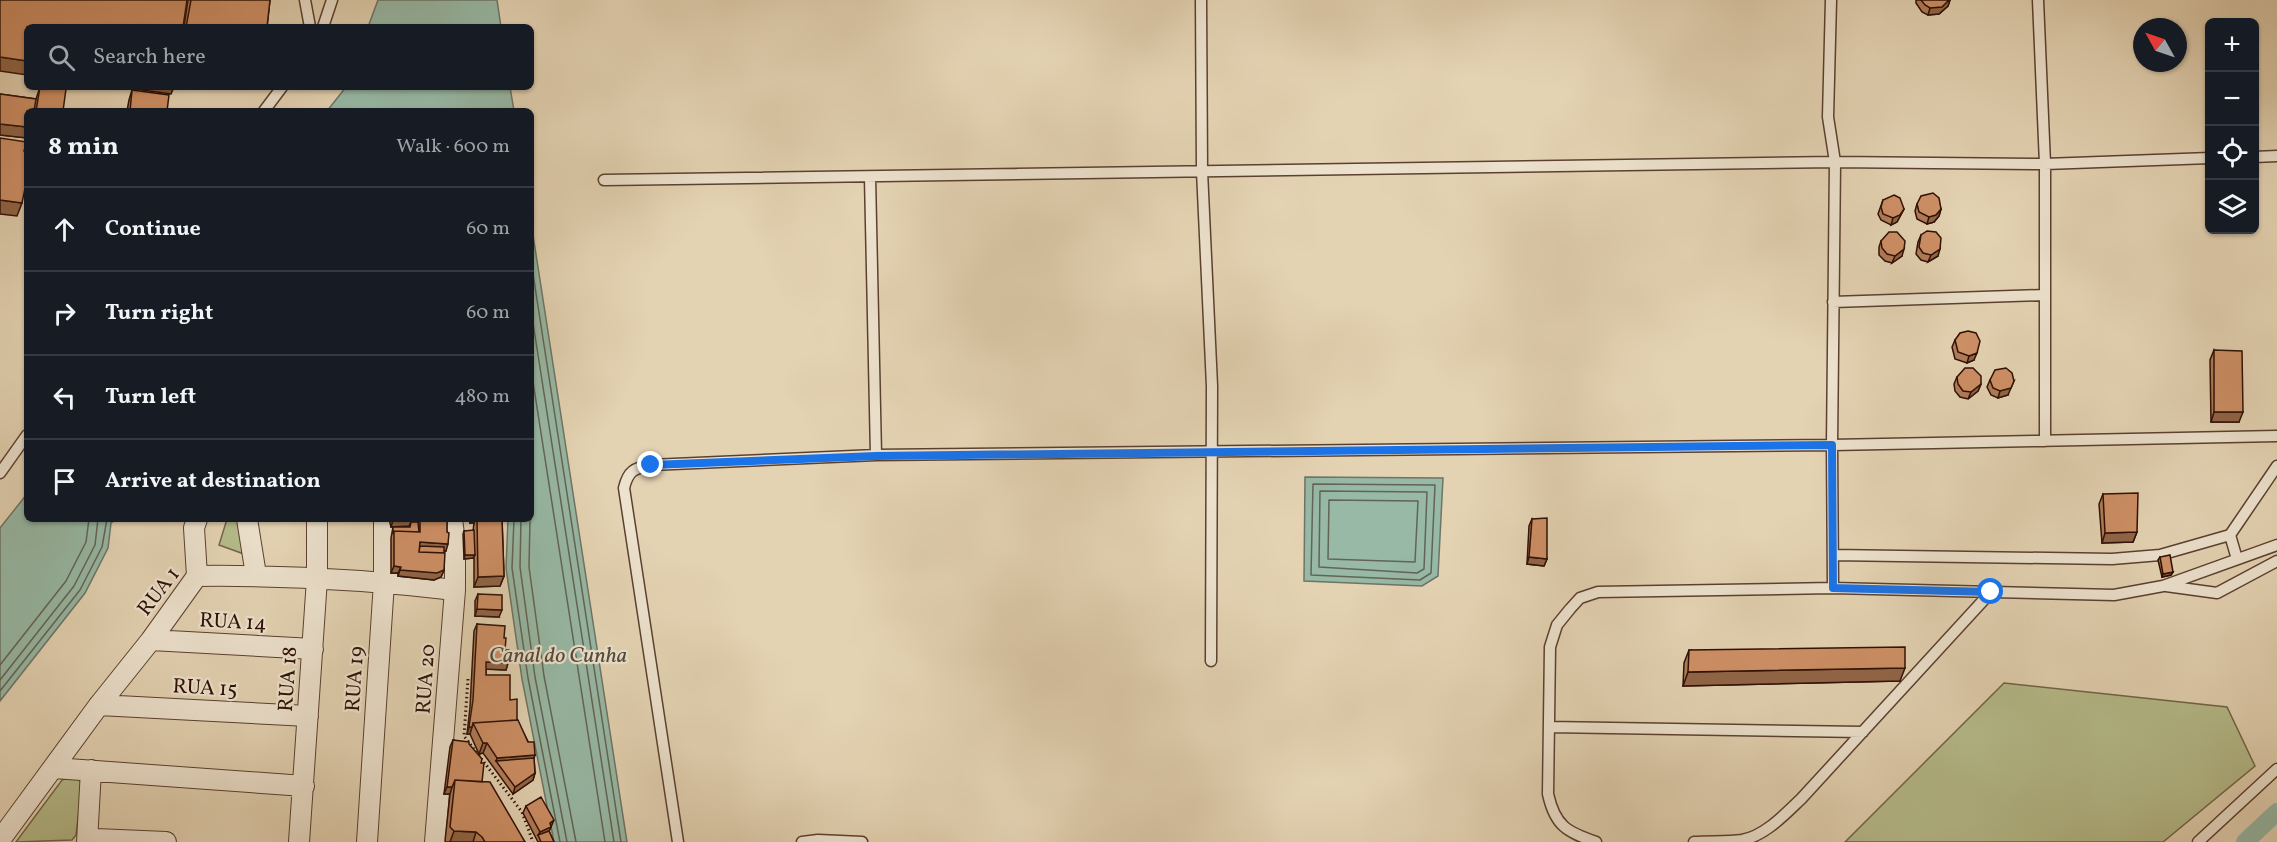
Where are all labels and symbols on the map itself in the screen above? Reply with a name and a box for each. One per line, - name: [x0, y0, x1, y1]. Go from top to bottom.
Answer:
- north arrow: [2133, 18, 2187, 72]
- route end: [637, 451, 663, 477]
- street label: RUA 1: [131, 561, 187, 622]
- route start: [1977, 578, 2003, 604]
- street label: RUA 14: [199, 606, 267, 639]
- water label: Canal do Cunha: [489, 641, 627, 672]
- street label: RUA 20: [410, 643, 443, 715]
- street label: RUA 18: [272, 645, 305, 713]
- street label: RUA 19: [339, 645, 372, 713]
- street label: RUA 15: [172, 672, 238, 705]

